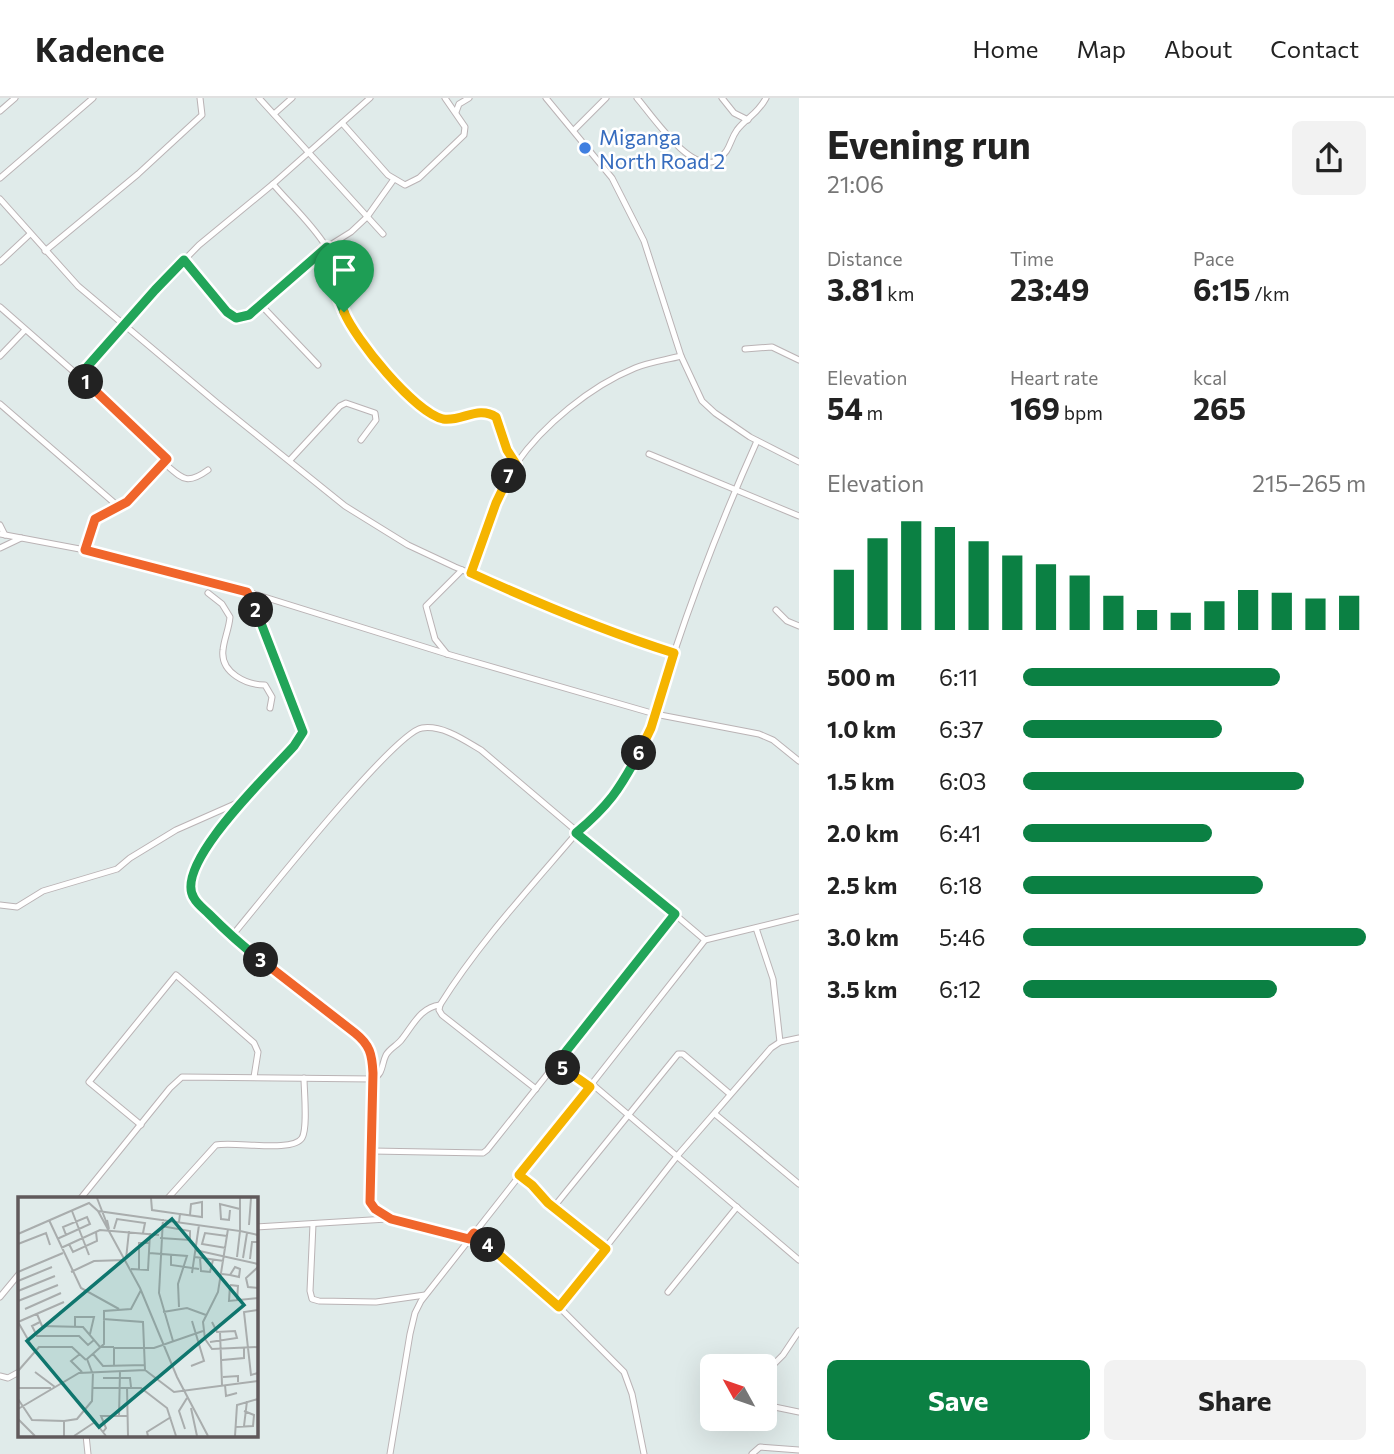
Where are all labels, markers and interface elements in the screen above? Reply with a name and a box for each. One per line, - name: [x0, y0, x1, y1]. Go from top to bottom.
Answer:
- text: Kadence: [35, 28, 165, 69]
- text: Home: [973, 34, 1039, 63]
- text: Map: [1077, 34, 1126, 63]
- text: About: [1164, 34, 1232, 63]
- text: Contact: [1270, 34, 1359, 63]
- text: Evening run: [827, 120, 1031, 167]
- button: share: [1292, 121, 1366, 195]
- place label: Miganga North Road 2: [599, 124, 725, 173]
- marker: Miganga North Road 2: [577, 140, 593, 156]
- text: 21:06: [827, 170, 884, 198]
- pin: [314, 240, 374, 312]
- text: Distance: [827, 247, 903, 270]
- text: Time: [1010, 247, 1054, 270]
- text: Pace: [1193, 247, 1234, 270]
- icon: arrive: [325, 251, 363, 289]
- text: 3.81: [827, 270, 884, 307]
- text: 23:49: [1010, 270, 1089, 307]
- text: 6:15: [1193, 270, 1251, 307]
- text: km: [884, 282, 914, 305]
- text: /km: [1251, 282, 1290, 305]
- pin: 1: [68, 364, 104, 400]
- text: Elevation: [827, 366, 907, 389]
- text: Heart rate: [1010, 366, 1098, 389]
- text: kcal: [1193, 366, 1227, 389]
- text: 1: [81, 370, 90, 393]
- text: 54: [827, 389, 863, 426]
- text: 169: [1010, 389, 1060, 426]
- text: 265: [1193, 389, 1246, 426]
- text: m: [863, 401, 883, 424]
- text: bpm: [1060, 401, 1103, 424]
- pin: 7: [491, 458, 526, 494]
- text: 7: [503, 464, 514, 487]
- text: Elevation: [827, 469, 924, 497]
- text: 215–265 m: [1252, 469, 1366, 497]
- pin: 2: [238, 592, 274, 628]
- text: 2: [250, 598, 261, 621]
- text: 500 m: [827, 663, 895, 691]
- text: 6:11: [939, 663, 978, 691]
- text: 1.0 km: [827, 715, 896, 743]
- text: 6:37: [939, 715, 984, 743]
- pin: 6: [622, 736, 656, 770]
- text: 6: [633, 741, 644, 764]
- text: 1.5 km: [827, 767, 895, 795]
- text: 6:03: [939, 767, 986, 795]
- text: 2.0 km: [827, 819, 899, 847]
- text: 6:41: [939, 819, 981, 847]
- text: 2.5 km: [827, 871, 897, 899]
- text: 6:18: [939, 871, 982, 899]
- text: 3.0 km: [827, 923, 899, 951]
- text: 5:46: [939, 923, 985, 951]
- pin: 3: [244, 942, 278, 978]
- text: 3: [255, 948, 266, 971]
- text: 3.5 km: [827, 975, 897, 1003]
- text: 6:12: [939, 975, 981, 1003]
- pin: 5: [546, 1051, 580, 1086]
- text: 5: [557, 1056, 568, 1079]
- inset map: [18, 1197, 257, 1436]
- pin: 4: [470, 1228, 505, 1262]
- text: 4: [482, 1233, 493, 1256]
- north arrow: [700, 1354, 777, 1432]
- map controls: [700, 1354, 777, 1431]
- button: Save: [827, 1360, 1090, 1440]
- button: Share: [1104, 1360, 1366, 1440]

